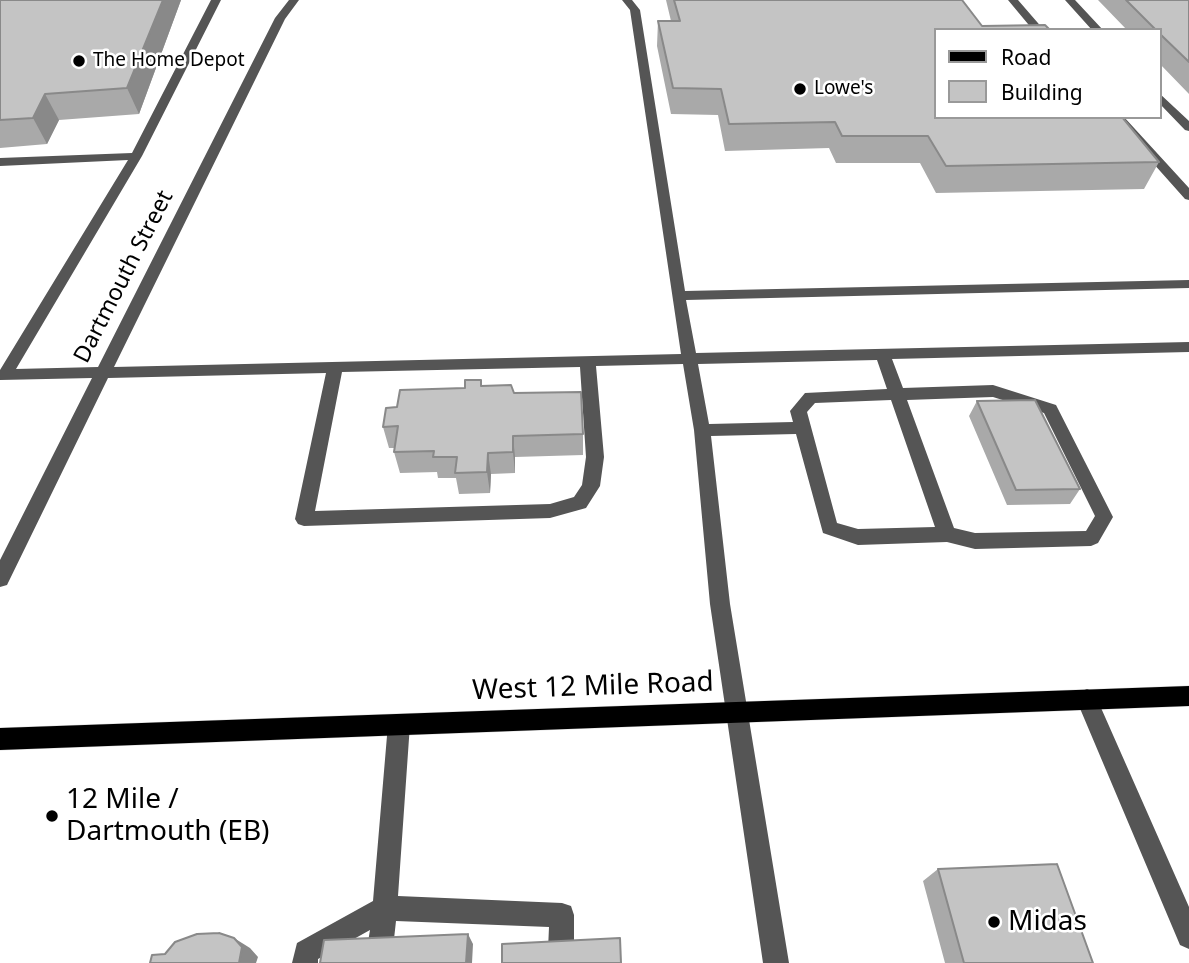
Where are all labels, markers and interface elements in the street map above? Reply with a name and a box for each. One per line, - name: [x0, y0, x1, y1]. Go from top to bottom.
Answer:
- legend: [934, 28, 1161, 119]
- text: Road: [1001, 43, 1051, 71]
- place label: The Home Depot: [93, 50, 245, 72]
- marker: The Home Depot: [71, 53, 87, 69]
- place label: Lowe's: [814, 78, 873, 100]
- text: Building: [1001, 78, 1083, 106]
- marker: Lowe's: [792, 81, 808, 97]
- street label: Dartmouth Street: [69, 186, 179, 368]
- street label: West 12 Mile Road: [472, 666, 714, 708]
- place label: 12 Mile / Dartmouth (EB): [66, 783, 270, 849]
- marker: 12 Mile / Dartmouth (EB): [44, 808, 60, 824]
- place label: Midas: [1008, 905, 1087, 939]
- marker: Midas: [986, 914, 1002, 930]

